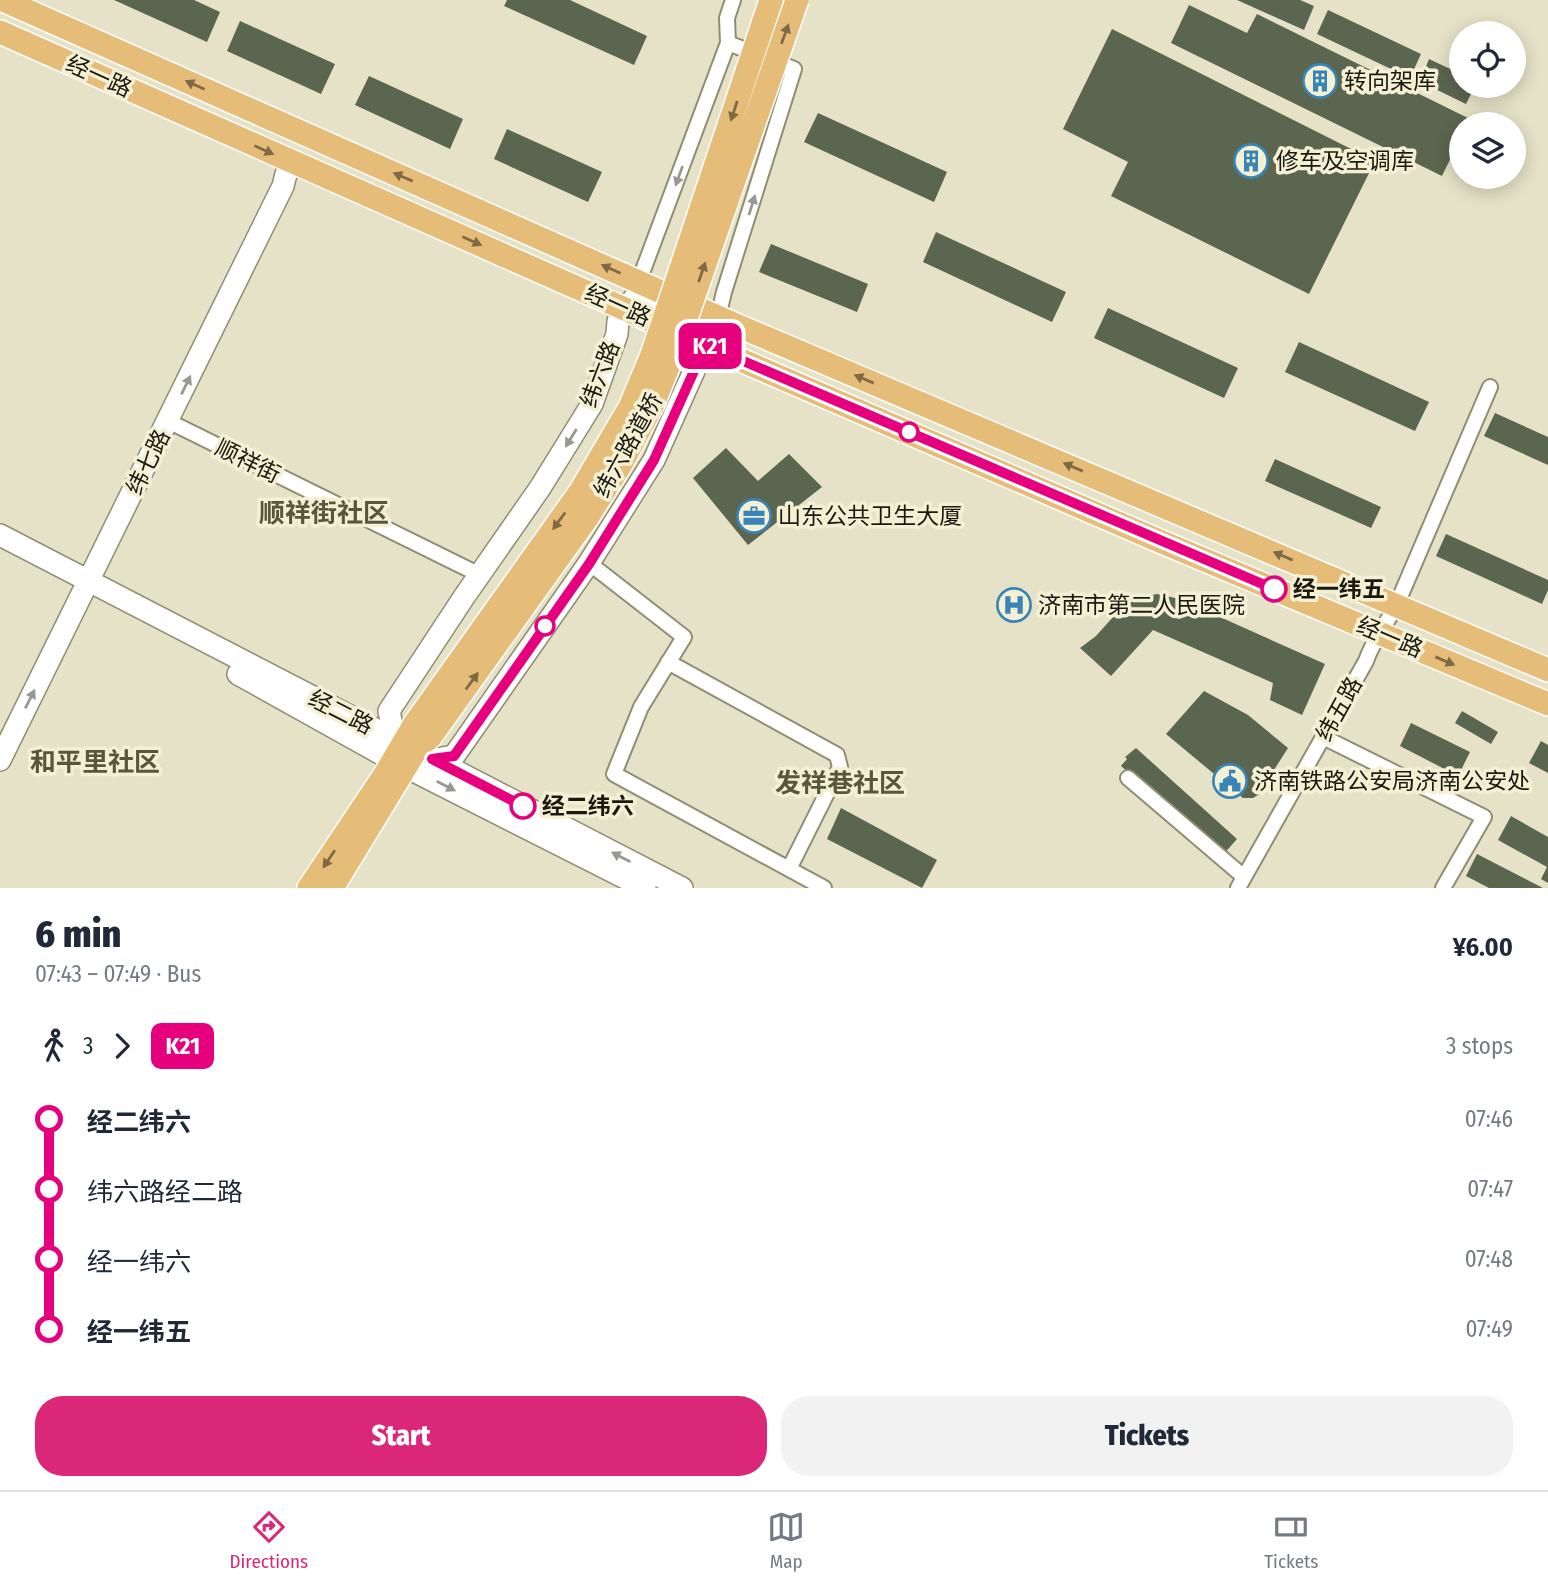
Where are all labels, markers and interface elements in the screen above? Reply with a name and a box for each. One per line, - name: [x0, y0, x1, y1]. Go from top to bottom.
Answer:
- map controls: [1449, 21, 1526, 189]
- button: locate: [1449, 21, 1526, 98]
- one-way arrow: [780, 23, 791, 44]
- street label: 经一路: [62, 49, 136, 103]
- building icon: 转向架库: [1301, 62, 1339, 100]
- place label: 转向架库: [1344, 67, 1436, 95]
- one-way arrow: [185, 79, 205, 91]
- one-way arrow: [728, 101, 739, 122]
- button: layers: [1449, 112, 1526, 189]
- building icon: 修车及空调库: [1232, 142, 1270, 180]
- one-way arrow: [253, 145, 274, 156]
- place label: 修车及空调库: [1276, 147, 1414, 175]
- one-way arrow: [673, 166, 684, 187]
- one-way arrow: [393, 171, 414, 182]
- one-way arrow: [747, 194, 757, 215]
- one-way arrow: [462, 235, 482, 247]
- one-way arrow: [697, 261, 707, 282]
- one-way arrow: [601, 263, 622, 274]
- street label: 经一路: [581, 278, 655, 332]
- line badge: K21: [670, 323, 750, 369]
- text: K21: [693, 332, 727, 360]
- street label: 纬六路: [575, 337, 625, 411]
- one-way arrow: [853, 373, 874, 384]
- one-way arrow: [180, 375, 191, 395]
- street label: 纬六路道桥: [588, 388, 668, 502]
- unlabelled marker: [899, 422, 919, 442]
- street label: 纬七路: [120, 425, 176, 499]
- one-way arrow: [565, 428, 578, 447]
- street label: 顺祥街: [211, 433, 285, 489]
- one-way arrow: [1063, 461, 1083, 473]
- office icon: 山东公共卫生大厦: [735, 497, 773, 535]
- district label: 顺祥街社区: [259, 498, 389, 529]
- place label: 山东公共卫生大厦: [778, 502, 962, 530]
- one-way arrow: [552, 512, 566, 530]
- one-way arrow: [1272, 550, 1293, 561]
- place label: 经一纬五: [1293, 575, 1385, 603]
- marker: 经一纬五: [1261, 576, 1287, 602]
- hospital icon: 济南市第二人民医院: [995, 586, 1033, 624]
- place label: 济南市第二人民医院: [1038, 591, 1245, 619]
- street label: 经一路: [1353, 611, 1427, 663]
- unlabelled marker: [535, 616, 555, 636]
- one-way arrow: [1435, 655, 1456, 666]
- one-way arrow: [464, 672, 478, 690]
- street label: 纬五路: [1310, 672, 1368, 746]
- street label: 经二路: [304, 684, 378, 740]
- one-way arrow: [25, 689, 36, 709]
- district label: 和平里社区: [30, 747, 160, 778]
- public building icon: 济南铁路公安局济南公安处: [1211, 762, 1249, 800]
- place label: 济南铁路公安局济南公安处: [1254, 767, 1530, 795]
- district label: 发祥巷社区: [775, 768, 905, 799]
- one-way arrow: [436, 780, 456, 791]
- place label: 经二纬六: [542, 792, 634, 820]
- marker: 经二纬六: [510, 793, 536, 819]
- one-way arrow: [323, 849, 336, 868]
- one-way arrow: [611, 851, 631, 862]
- text: 6 min: [35, 911, 121, 957]
- text: ¥6.00: [1453, 932, 1513, 963]
- text: 07:43 – 07:49 · Bus: [35, 960, 201, 988]
- icon: walk: [35, 1027, 73, 1065]
- icon: forward: [103, 1027, 141, 1065]
- text: 3: [83, 1032, 93, 1060]
- text: K21: [165, 1032, 200, 1060]
- text: 3 stops: [1446, 1032, 1513, 1060]
- text: 07:46: [1465, 1105, 1513, 1133]
- text: 经二纬六: [87, 1107, 191, 1138]
- text: 07:47: [1467, 1175, 1513, 1203]
- text: 纬六路经二路: [87, 1177, 243, 1208]
- text: 07:48: [1465, 1245, 1513, 1273]
- text: 经一纬六: [87, 1247, 191, 1278]
- text: 07:49: [1465, 1315, 1513, 1343]
- text: 经一纬五: [87, 1317, 191, 1348]
- button: Start: [35, 1396, 767, 1476]
- button: Tickets: [781, 1396, 1513, 1476]
- tab: Directions: [230, 1508, 308, 1573]
- tab: Map: [767, 1508, 805, 1573]
- tab: Tickets: [1264, 1508, 1318, 1573]

